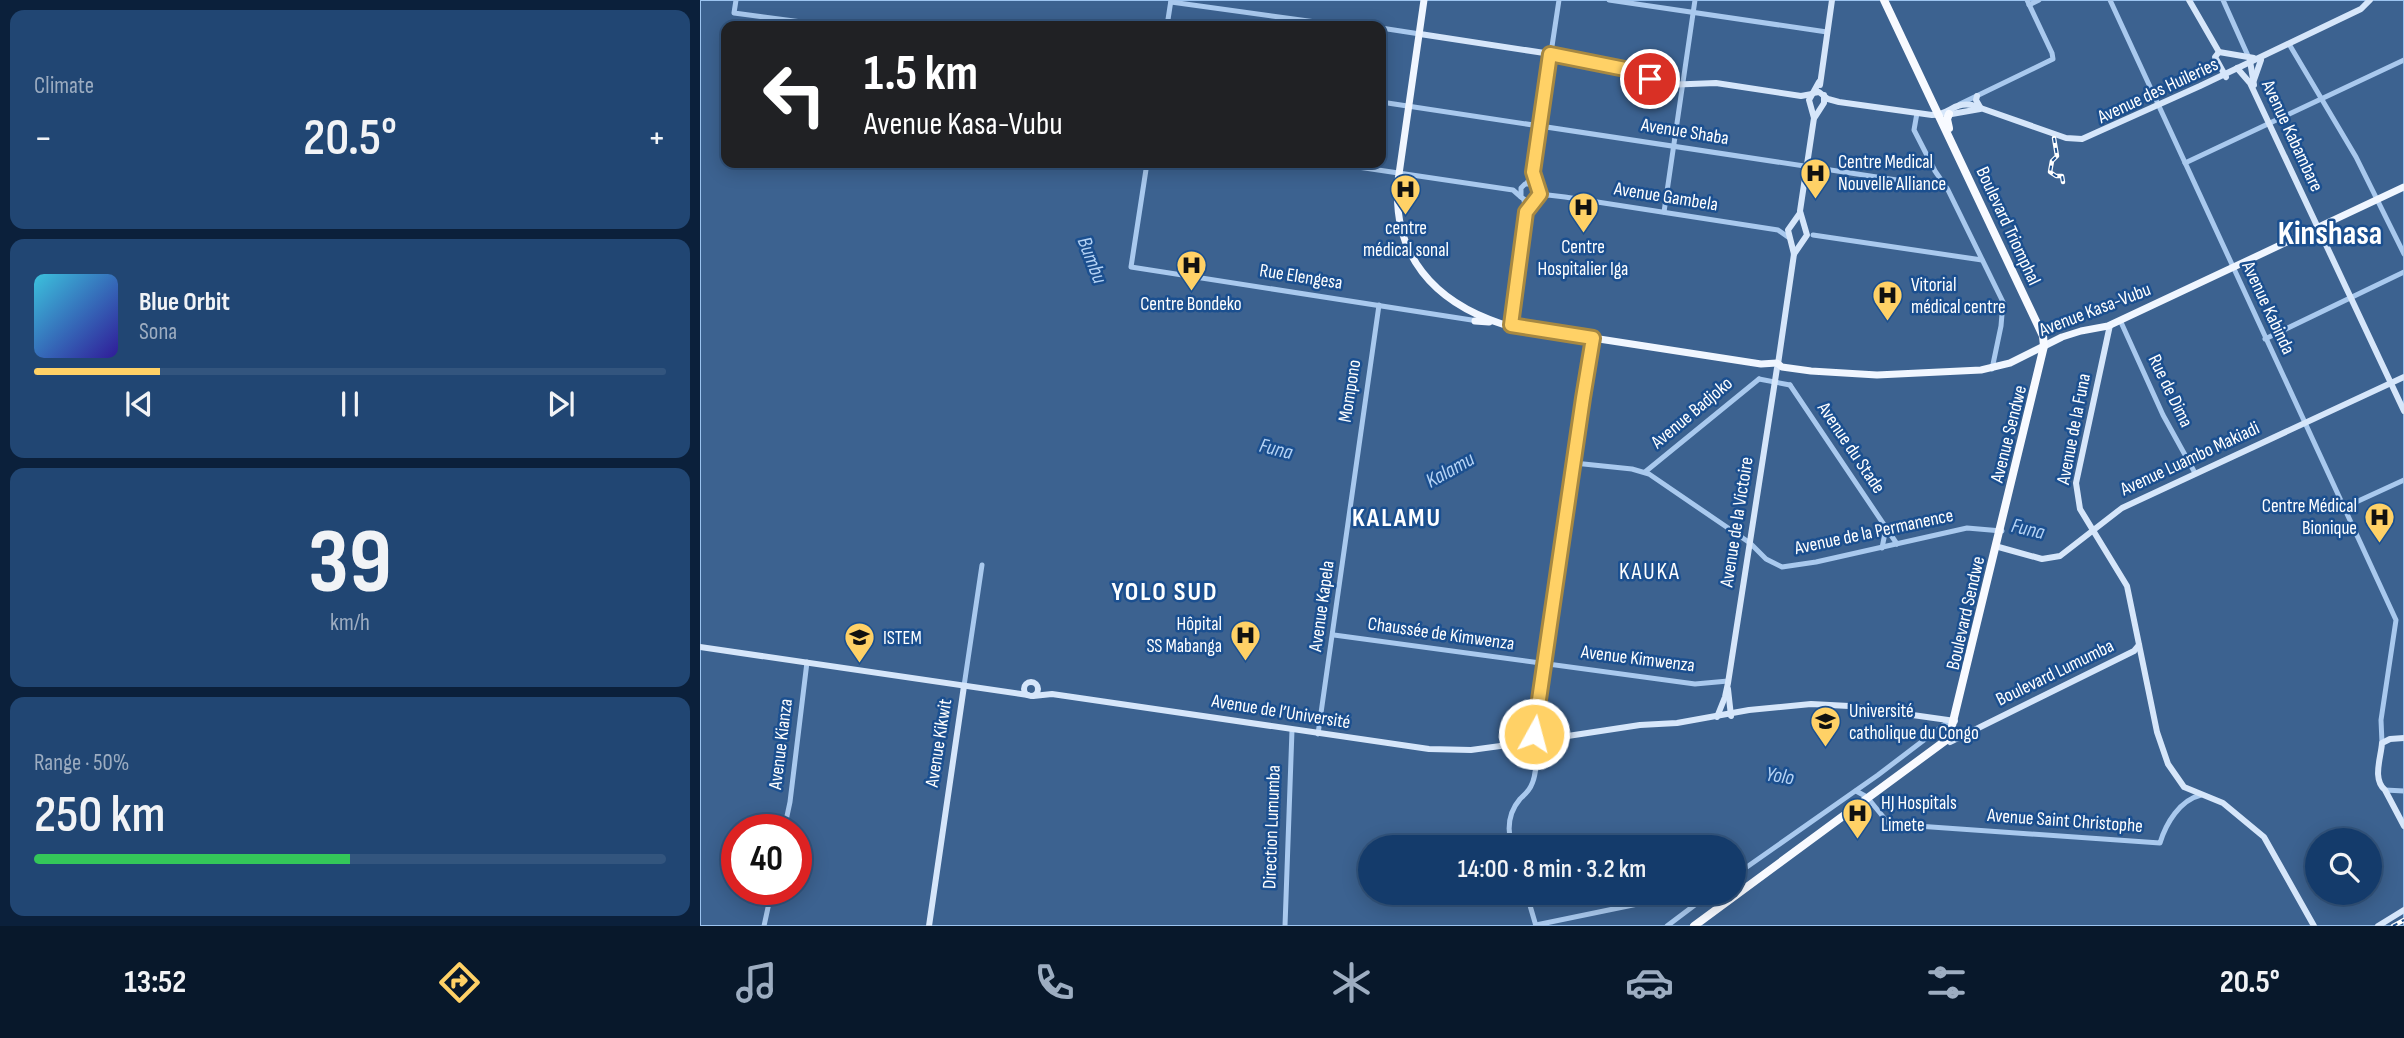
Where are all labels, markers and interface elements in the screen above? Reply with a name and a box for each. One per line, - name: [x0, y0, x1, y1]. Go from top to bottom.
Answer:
- text: 1.5 km: [864, 45, 978, 104]
- icon: left: [749, 49, 840, 140]
- pin: [1620, 49, 1680, 109]
- street label: Avenue des Huileries: [2093, 53, 2222, 129]
- icon: arrive: [1631, 60, 1669, 98]
- text: Climate: [34, 72, 94, 100]
- street label: Avenue Kabambare: [2256, 76, 2328, 196]
- text: Avenue Kasa-Vubu: [864, 105, 1063, 144]
- text: 20.5°: [303, 107, 397, 170]
- street label: Avenue Shaba: [1639, 114, 1730, 150]
- text: −: [34, 116, 53, 161]
- text: +: [647, 116, 666, 161]
- place label: Centre Medical Nouvelle Alliance: [1838, 151, 1946, 196]
- hospital icon: Centre Medical Nouvelle Alliance: [1798, 156, 1832, 200]
- street label: Boulevard Triomphal: [1971, 163, 2045, 289]
- hospital icon: centre médical sonal: [1389, 172, 1423, 216]
- street label: Avenue Gambela: [1611, 177, 1720, 217]
- hospital icon: Centre Hospitalier Iga: [1566, 191, 1600, 235]
- district label: Kinshasa: [2278, 214, 2382, 254]
- place label: centre médical sonal: [1363, 217, 1449, 262]
- water label: Bumbu: [1072, 233, 1112, 287]
- place label: Centre Hospitalier Iga: [1538, 236, 1628, 281]
- hospital icon: Centre Bondeko: [1174, 248, 1208, 292]
- street label: Avenue Kabinda: [2236, 257, 2300, 358]
- street label: Rue Elengesa: [1258, 259, 1344, 295]
- place label: Vitorial médical centre: [1911, 274, 2006, 319]
- street label: Avenue Kasa-Vubu: [2035, 278, 2154, 342]
- hospital icon: Vitorial médical centre: [1871, 279, 1905, 323]
- text: Blue Orbit: [139, 287, 230, 318]
- place label: Centre Bondeko: [1140, 293, 1242, 316]
- text: Sona: [139, 318, 177, 346]
- street label: Rue de Dima: [2142, 351, 2198, 431]
- street label: Mompono: [1334, 358, 1366, 424]
- street label: Avenue Badjoko: [1646, 372, 1737, 454]
- street label: Avenue de la Funa: [2052, 372, 2096, 487]
- street label: Avenue Sendwe: [1986, 383, 2032, 486]
- icon: previous: [120, 385, 158, 423]
- icon: pause: [331, 385, 369, 423]
- icon: next: [542, 385, 580, 423]
- street label: Avenue du Stade: [1812, 397, 1890, 498]
- street label: Avenue Luambo Makiadi: [2116, 417, 2263, 502]
- water label: Funa: [1257, 433, 1296, 465]
- water label: Kalamu: [1421, 446, 1479, 493]
- street label: Avenue de la Victoire: [1715, 455, 1759, 590]
- place label: Centre Médical Bionique: [2262, 495, 2357, 540]
- hospital icon: Centre Médical Bionique: [2363, 500, 2397, 544]
- district label: KALAMU: [1352, 503, 1442, 534]
- street label: Avenue de la Permanence: [1792, 504, 1955, 560]
- text: 39: [308, 509, 392, 618]
- water label: Funa: [2009, 513, 2048, 545]
- street label: Boulevard Sendwe: [1942, 554, 1990, 672]
- district label: KAUKA: [1619, 558, 1681, 586]
- street label: Avenue Kapela: [1304, 559, 1340, 654]
- district label: YOLO SUD: [1111, 577, 1219, 608]
- text: km/h: [330, 609, 370, 637]
- street label: Chaussée de Kimwenza: [1366, 612, 1516, 656]
- place label: Hôpital SS Mabanga: [1146, 613, 1222, 658]
- hospital icon: Hôpital SS Mabanga: [1228, 618, 1262, 662]
- school or university icon: ISTEM: [843, 621, 877, 665]
- place label: ISTEM: [883, 627, 922, 650]
- street label: Boulevard Lumumba: [1992, 635, 2118, 711]
- street label: Avenue Kimwenza: [1579, 640, 1696, 677]
- street label: Avenue de l’Université: [1209, 690, 1352, 734]
- street label: Avenue Kianza: [764, 697, 798, 792]
- street label: Avenue Kikwit: [921, 697, 957, 790]
- position arrow: [1497, 697, 1571, 771]
- place label: Université catholique du Congo: [1849, 700, 1979, 745]
- school or university icon: Université catholique du Congo: [1809, 705, 1843, 749]
- text: Range · 50%: [34, 749, 129, 777]
- water label: Yolo: [1764, 761, 1796, 791]
- street label: Direction Lumumba: [1258, 765, 1286, 889]
- text: 250 km: [34, 784, 166, 847]
- place label: HJ Hospitals Limete: [1881, 792, 1957, 837]
- hospital icon: HJ Hospitals Limete: [1841, 797, 1875, 841]
- street label: Avenue Saint Christophe: [1985, 804, 2144, 838]
- speed limit sign: 40: [721, 814, 812, 905]
- map controls: [2305, 828, 2382, 905]
- button: search: [2305, 828, 2382, 905]
- text: 14:00 · 8 min · 3.2 km: [1458, 854, 1646, 885]
- icon: directions: [435, 958, 484, 1007]
- icon: music: [732, 958, 781, 1007]
- icon: phone: [1030, 958, 1079, 1007]
- icon: climate: [1327, 958, 1376, 1007]
- icon: car: [1625, 958, 1674, 1007]
- icon: filters: [1922, 958, 1971, 1007]
- text: 13:52: [124, 963, 186, 1002]
- text: 20.5°: [2220, 963, 2280, 1002]

